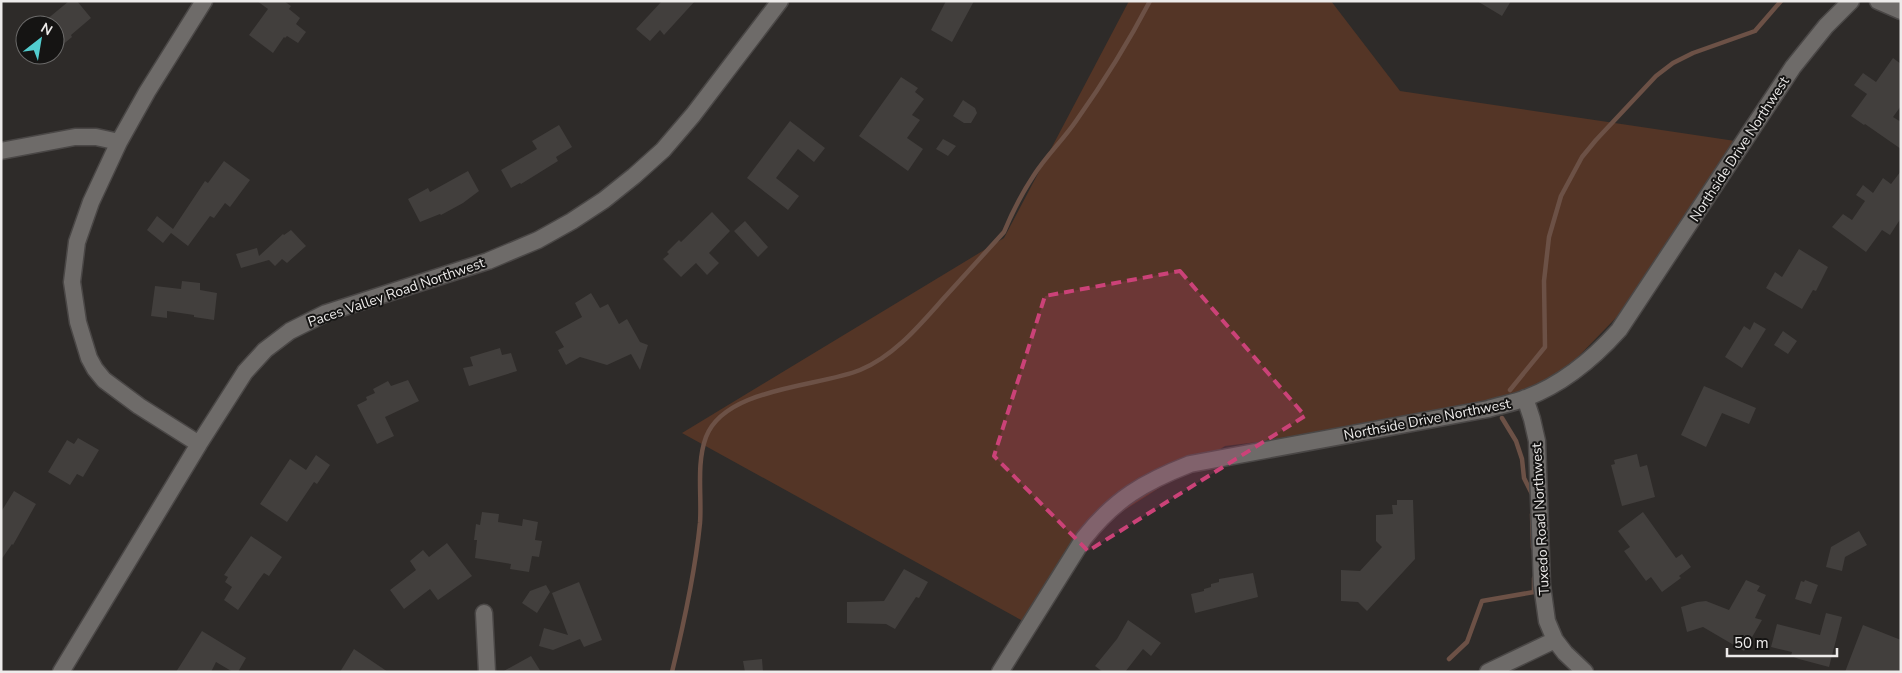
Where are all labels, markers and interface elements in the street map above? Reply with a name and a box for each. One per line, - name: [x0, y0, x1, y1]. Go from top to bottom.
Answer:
- north arrow: [15, 15, 65, 65]
- text: N: [37, 18, 56, 40]
- street label: Northside Drive Northwest: [1685, 73, 1794, 225]
- street label: Paces Valley Road Northwest: [305, 253, 487, 332]
- street label: Northside Drive Northwest: [1342, 394, 1512, 445]
- street label: Tuxedo Road Northwest: [1527, 442, 1554, 596]
- scale bar: [1727, 626, 1837, 658]
- text: 50 m: [1734, 633, 1769, 653]

